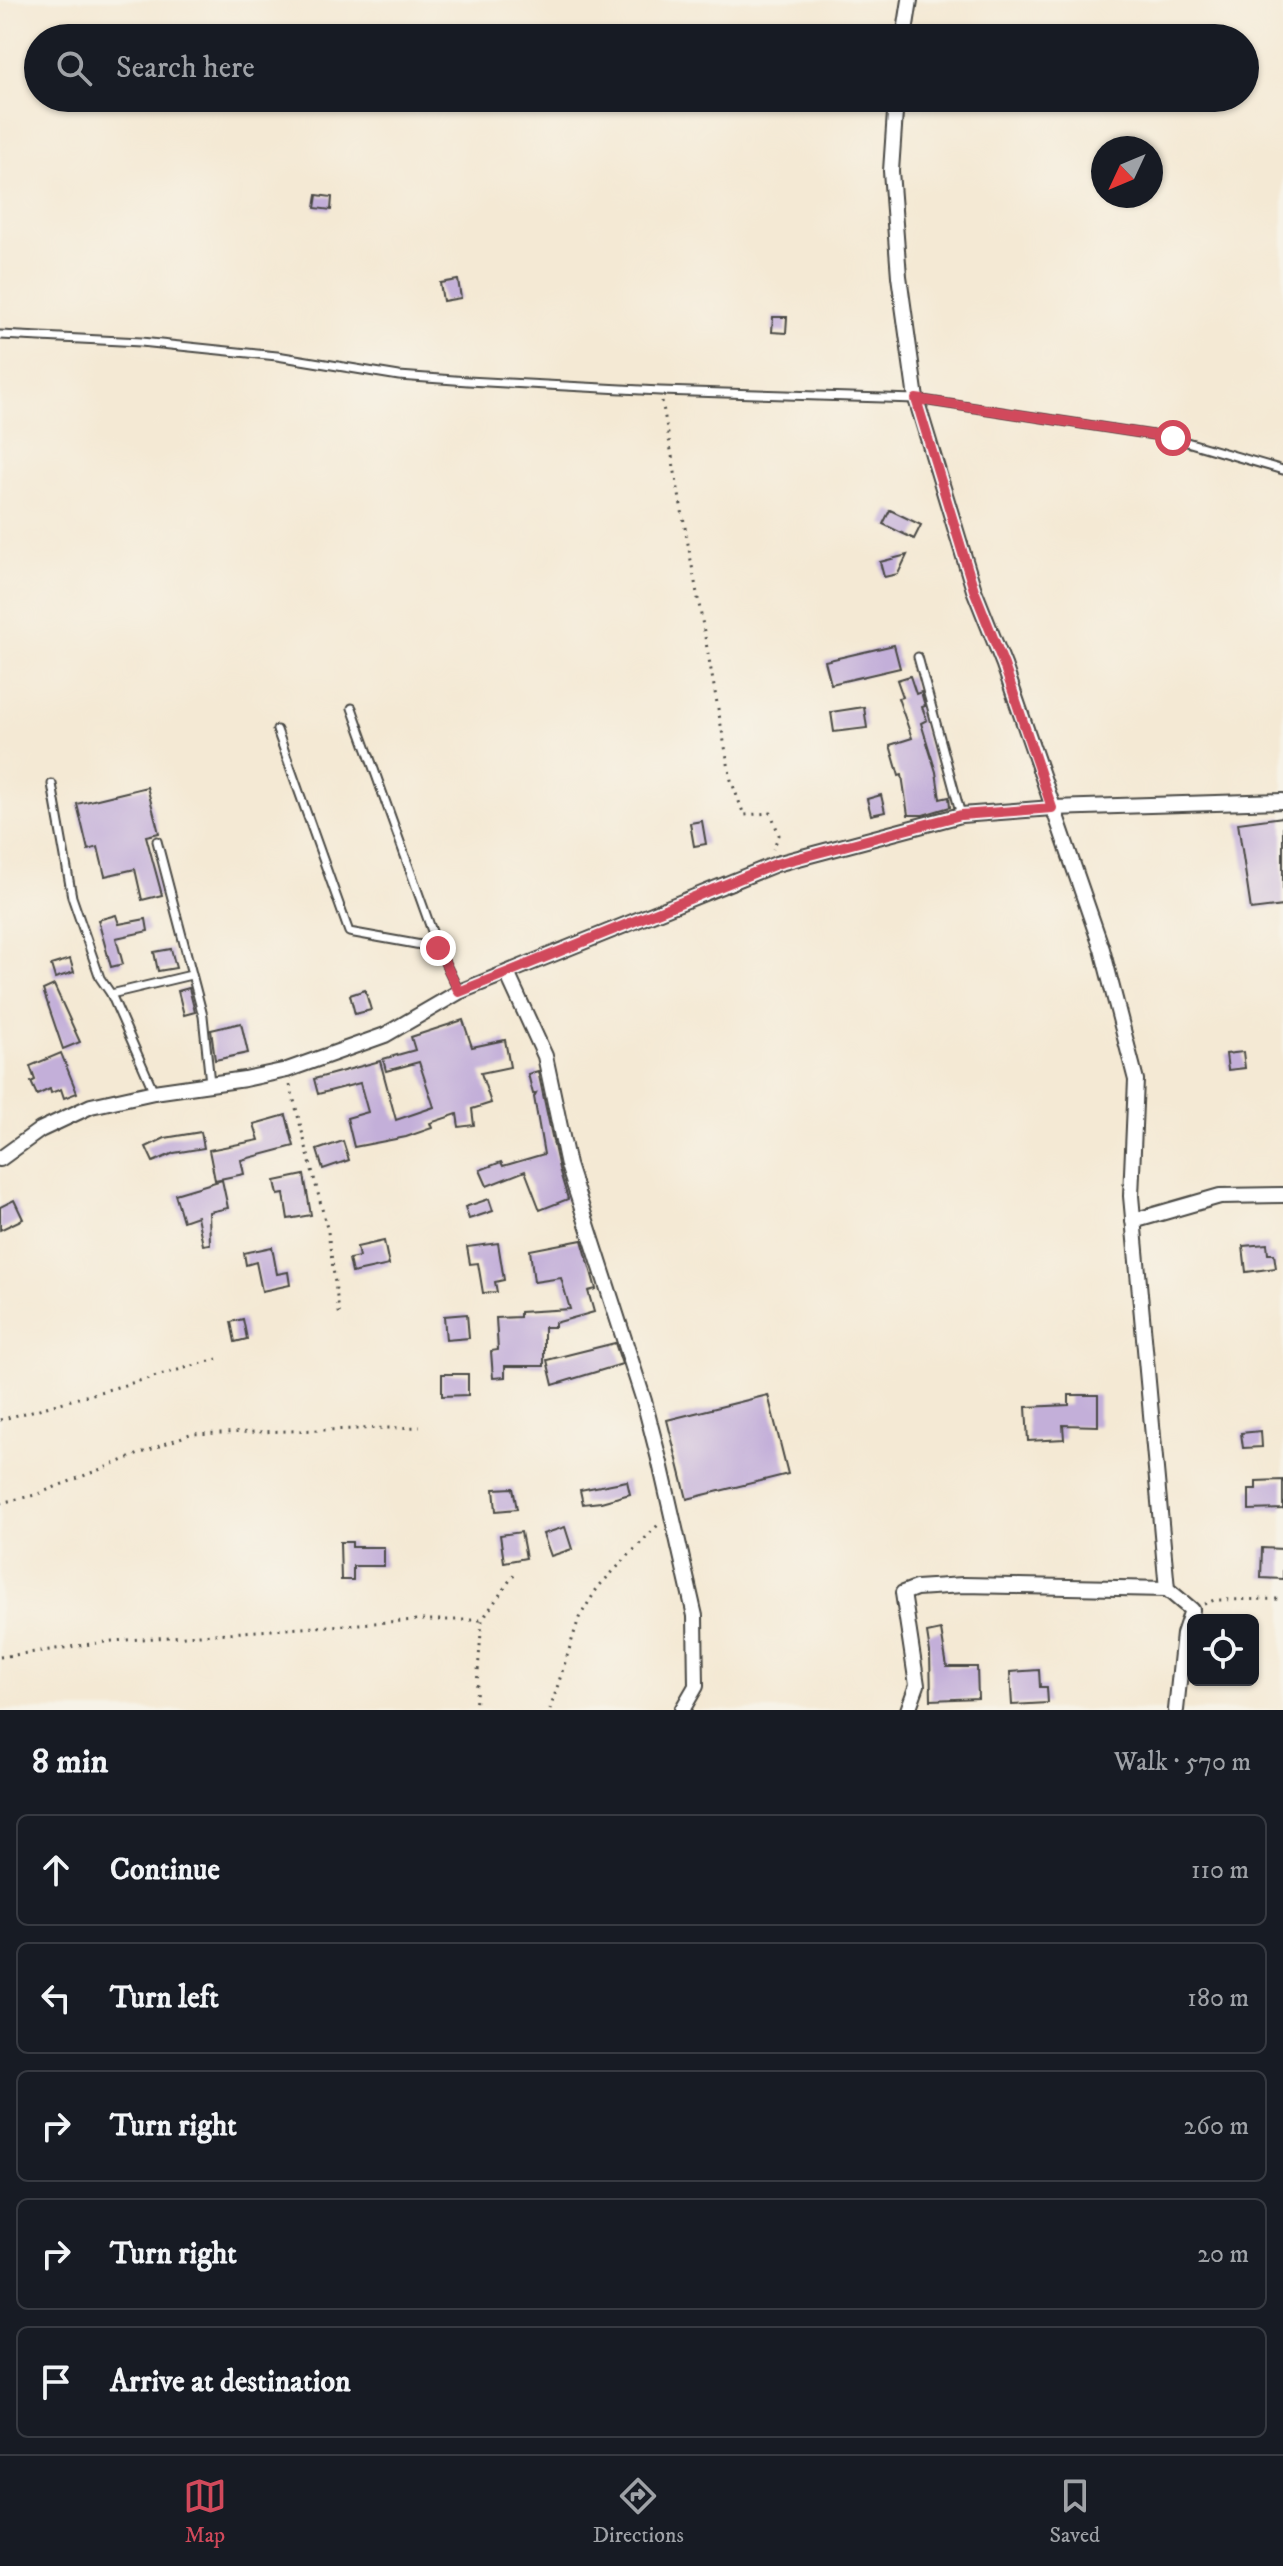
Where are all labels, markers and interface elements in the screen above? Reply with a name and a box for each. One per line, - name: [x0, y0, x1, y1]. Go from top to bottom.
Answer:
- search box: [24, 24, 1259, 112]
- icon: search: [52, 46, 96, 90]
- text: Search here: [116, 50, 255, 87]
- north arrow: [1091, 136, 1163, 208]
- route start: [1155, 420, 1191, 456]
- route end: [420, 930, 456, 966]
- map controls: [1187, 1614, 1259, 1686]
- button: locate: [1187, 1614, 1259, 1686]
- text: 8 min: [32, 1741, 108, 1783]
- text: Walk · 570 m: [1114, 1746, 1251, 1779]
- icon: ahead: [34, 1848, 78, 1892]
- text: Continue: [110, 1852, 220, 1889]
- text: 110 m: [1191, 1854, 1249, 1887]
- icon: left: [34, 1976, 78, 2020]
- text: Turn left: [110, 1980, 219, 2017]
- text: 180 m: [1187, 1982, 1249, 2015]
- icon: right: [34, 2104, 78, 2148]
- text: Turn right: [110, 2108, 237, 2145]
- text: 260 m: [1184, 2110, 1249, 2143]
- icon: right: [34, 2232, 78, 2276]
- text: Turn right: [110, 2236, 237, 2273]
- text: 20 m: [1197, 2238, 1249, 2271]
- icon: arrive: [34, 2360, 78, 2404]
- text: Arrive at destination: [110, 2364, 351, 2401]
- tab: Map: [183, 2474, 227, 2549]
- tab: Directions: [593, 2474, 684, 2549]
- tab: Saved: [1050, 2474, 1100, 2549]

